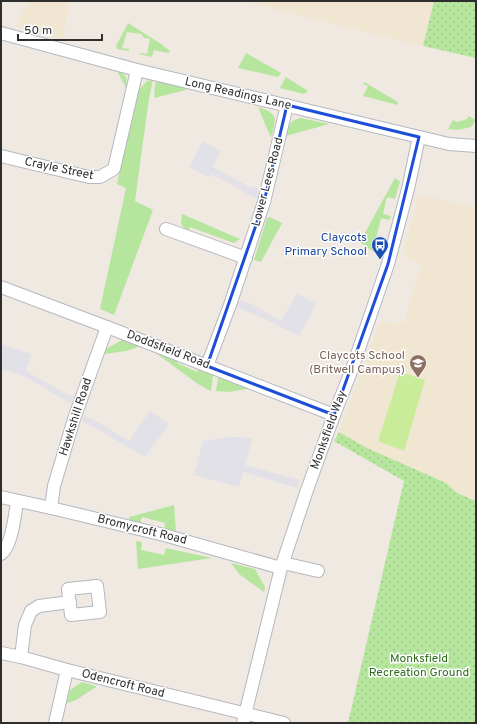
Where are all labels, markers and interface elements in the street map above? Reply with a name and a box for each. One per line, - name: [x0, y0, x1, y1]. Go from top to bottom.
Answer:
- scale bar: [18, 16, 102, 42]
- text: 50 m: [24, 23, 52, 39]
- street label: Long Readings Lane: [183, 74, 293, 114]
- street label: Lower Lees Road: [248, 136, 288, 228]
- street label: Crayle Street: [23, 154, 95, 184]
- place label: Claycots Primary School: [285, 230, 367, 260]
- bus stop icon: Claycots Primary School: [370, 235, 390, 260]
- street label: Doddsfield Road: [124, 327, 212, 373]
- place label: Claycots School (Britwell Campus): [309, 348, 405, 378]
- school or university icon: Claycots School (Britwell Campus): [408, 353, 428, 378]
- street label: Hawkshill Road: [56, 376, 96, 458]
- street label: Monksfield Way: [307, 388, 351, 472]
- street label: Bromycroft Road: [96, 511, 188, 549]
- park label: Monksfield Recreation Ground: [369, 651, 469, 681]
- street label: Odencroft Road: [80, 666, 166, 702]

